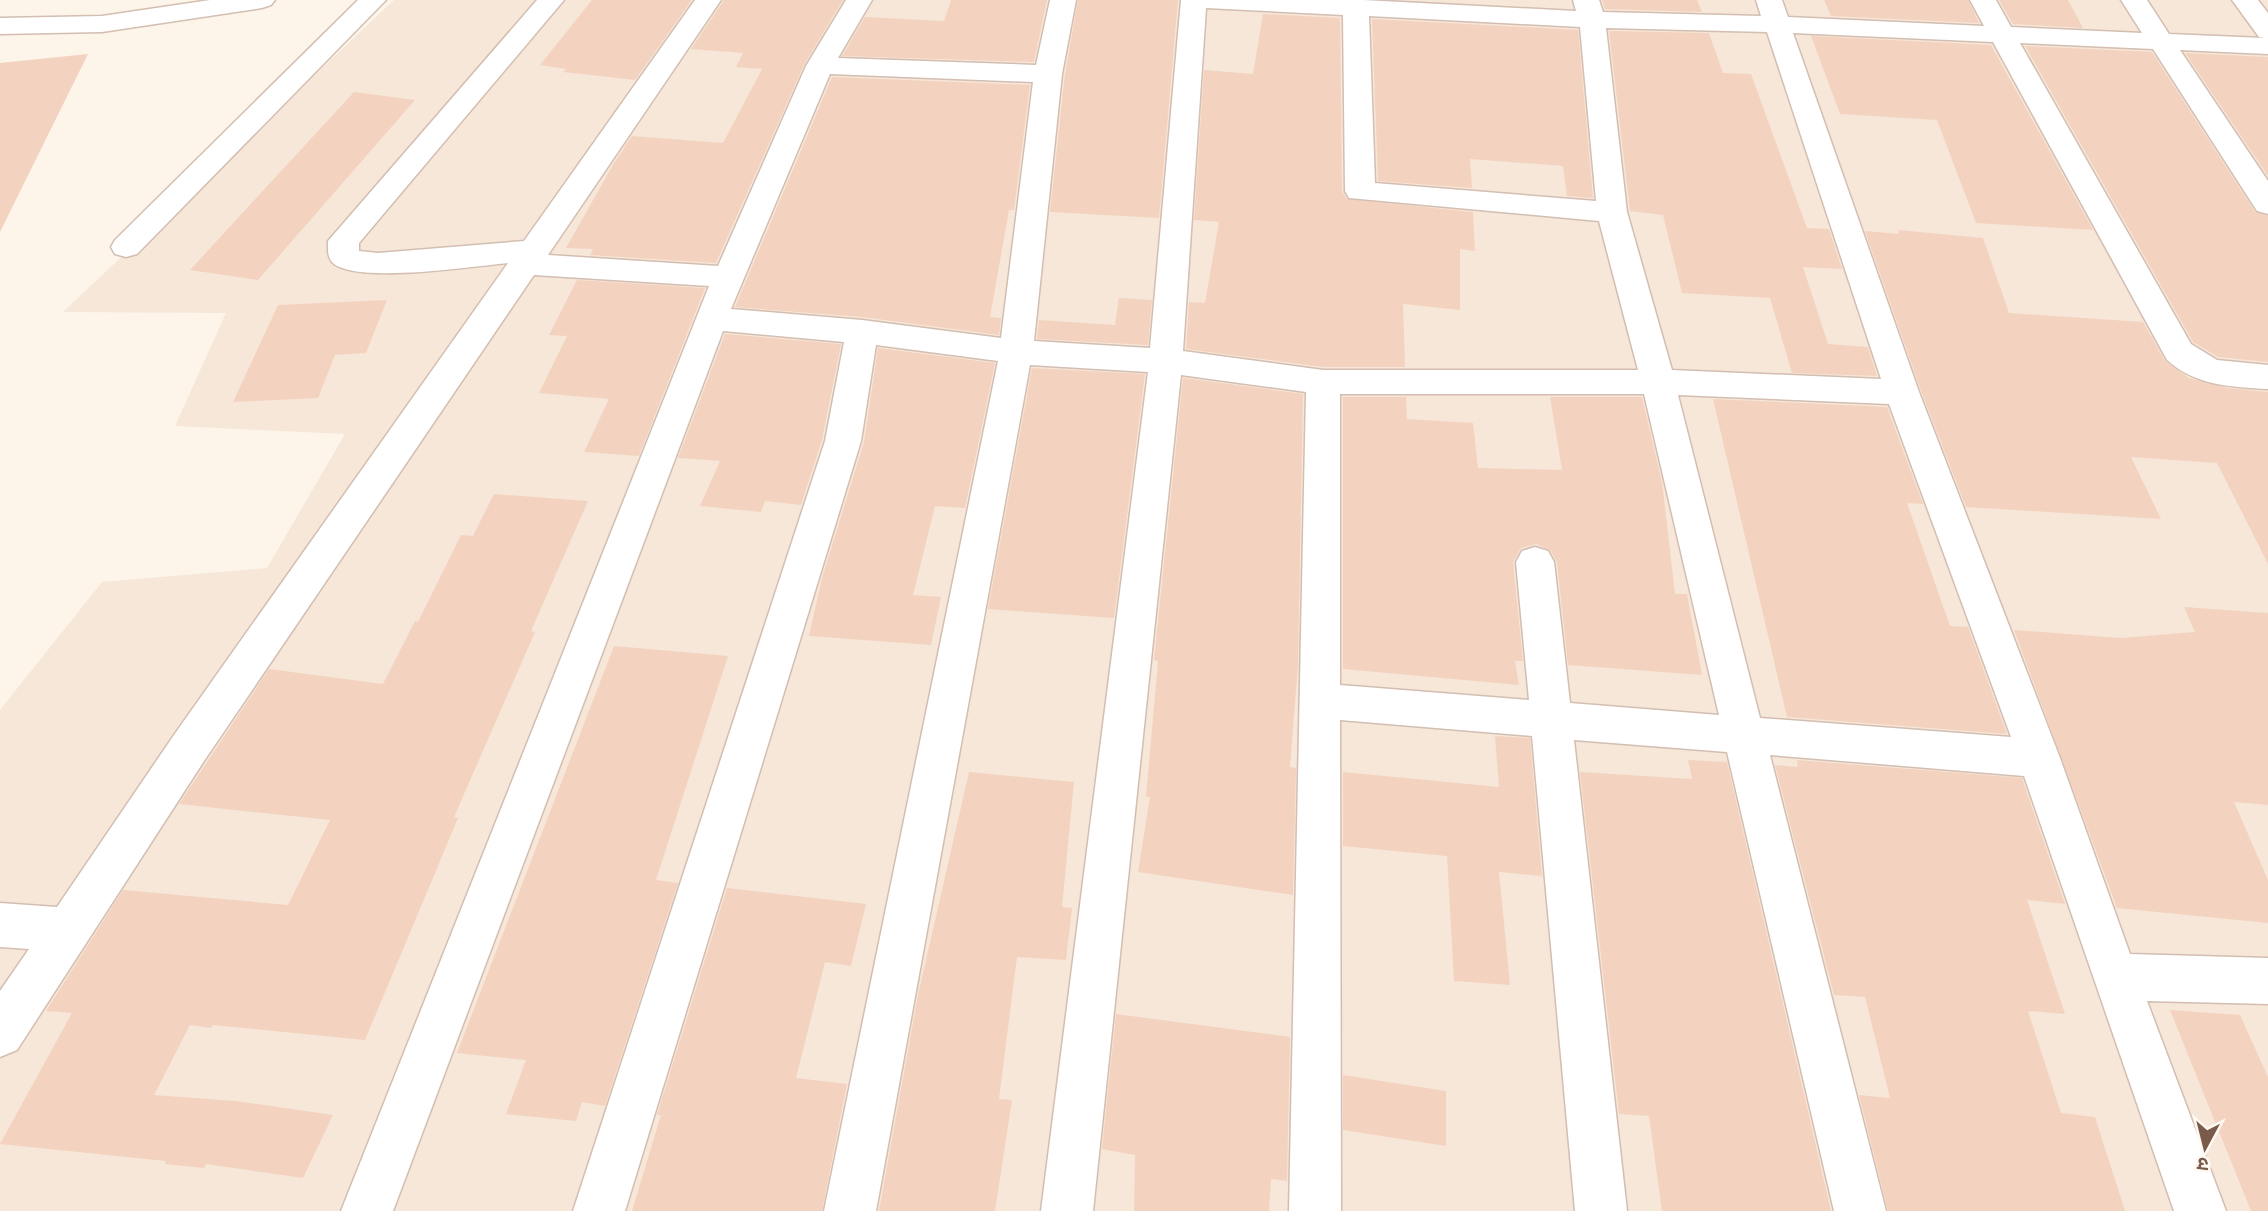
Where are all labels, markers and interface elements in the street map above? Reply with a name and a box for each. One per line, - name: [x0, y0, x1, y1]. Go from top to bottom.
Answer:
- north arrow: [2170, 1113, 2240, 1183]
- text: उ: [2195, 1153, 2210, 1176]

